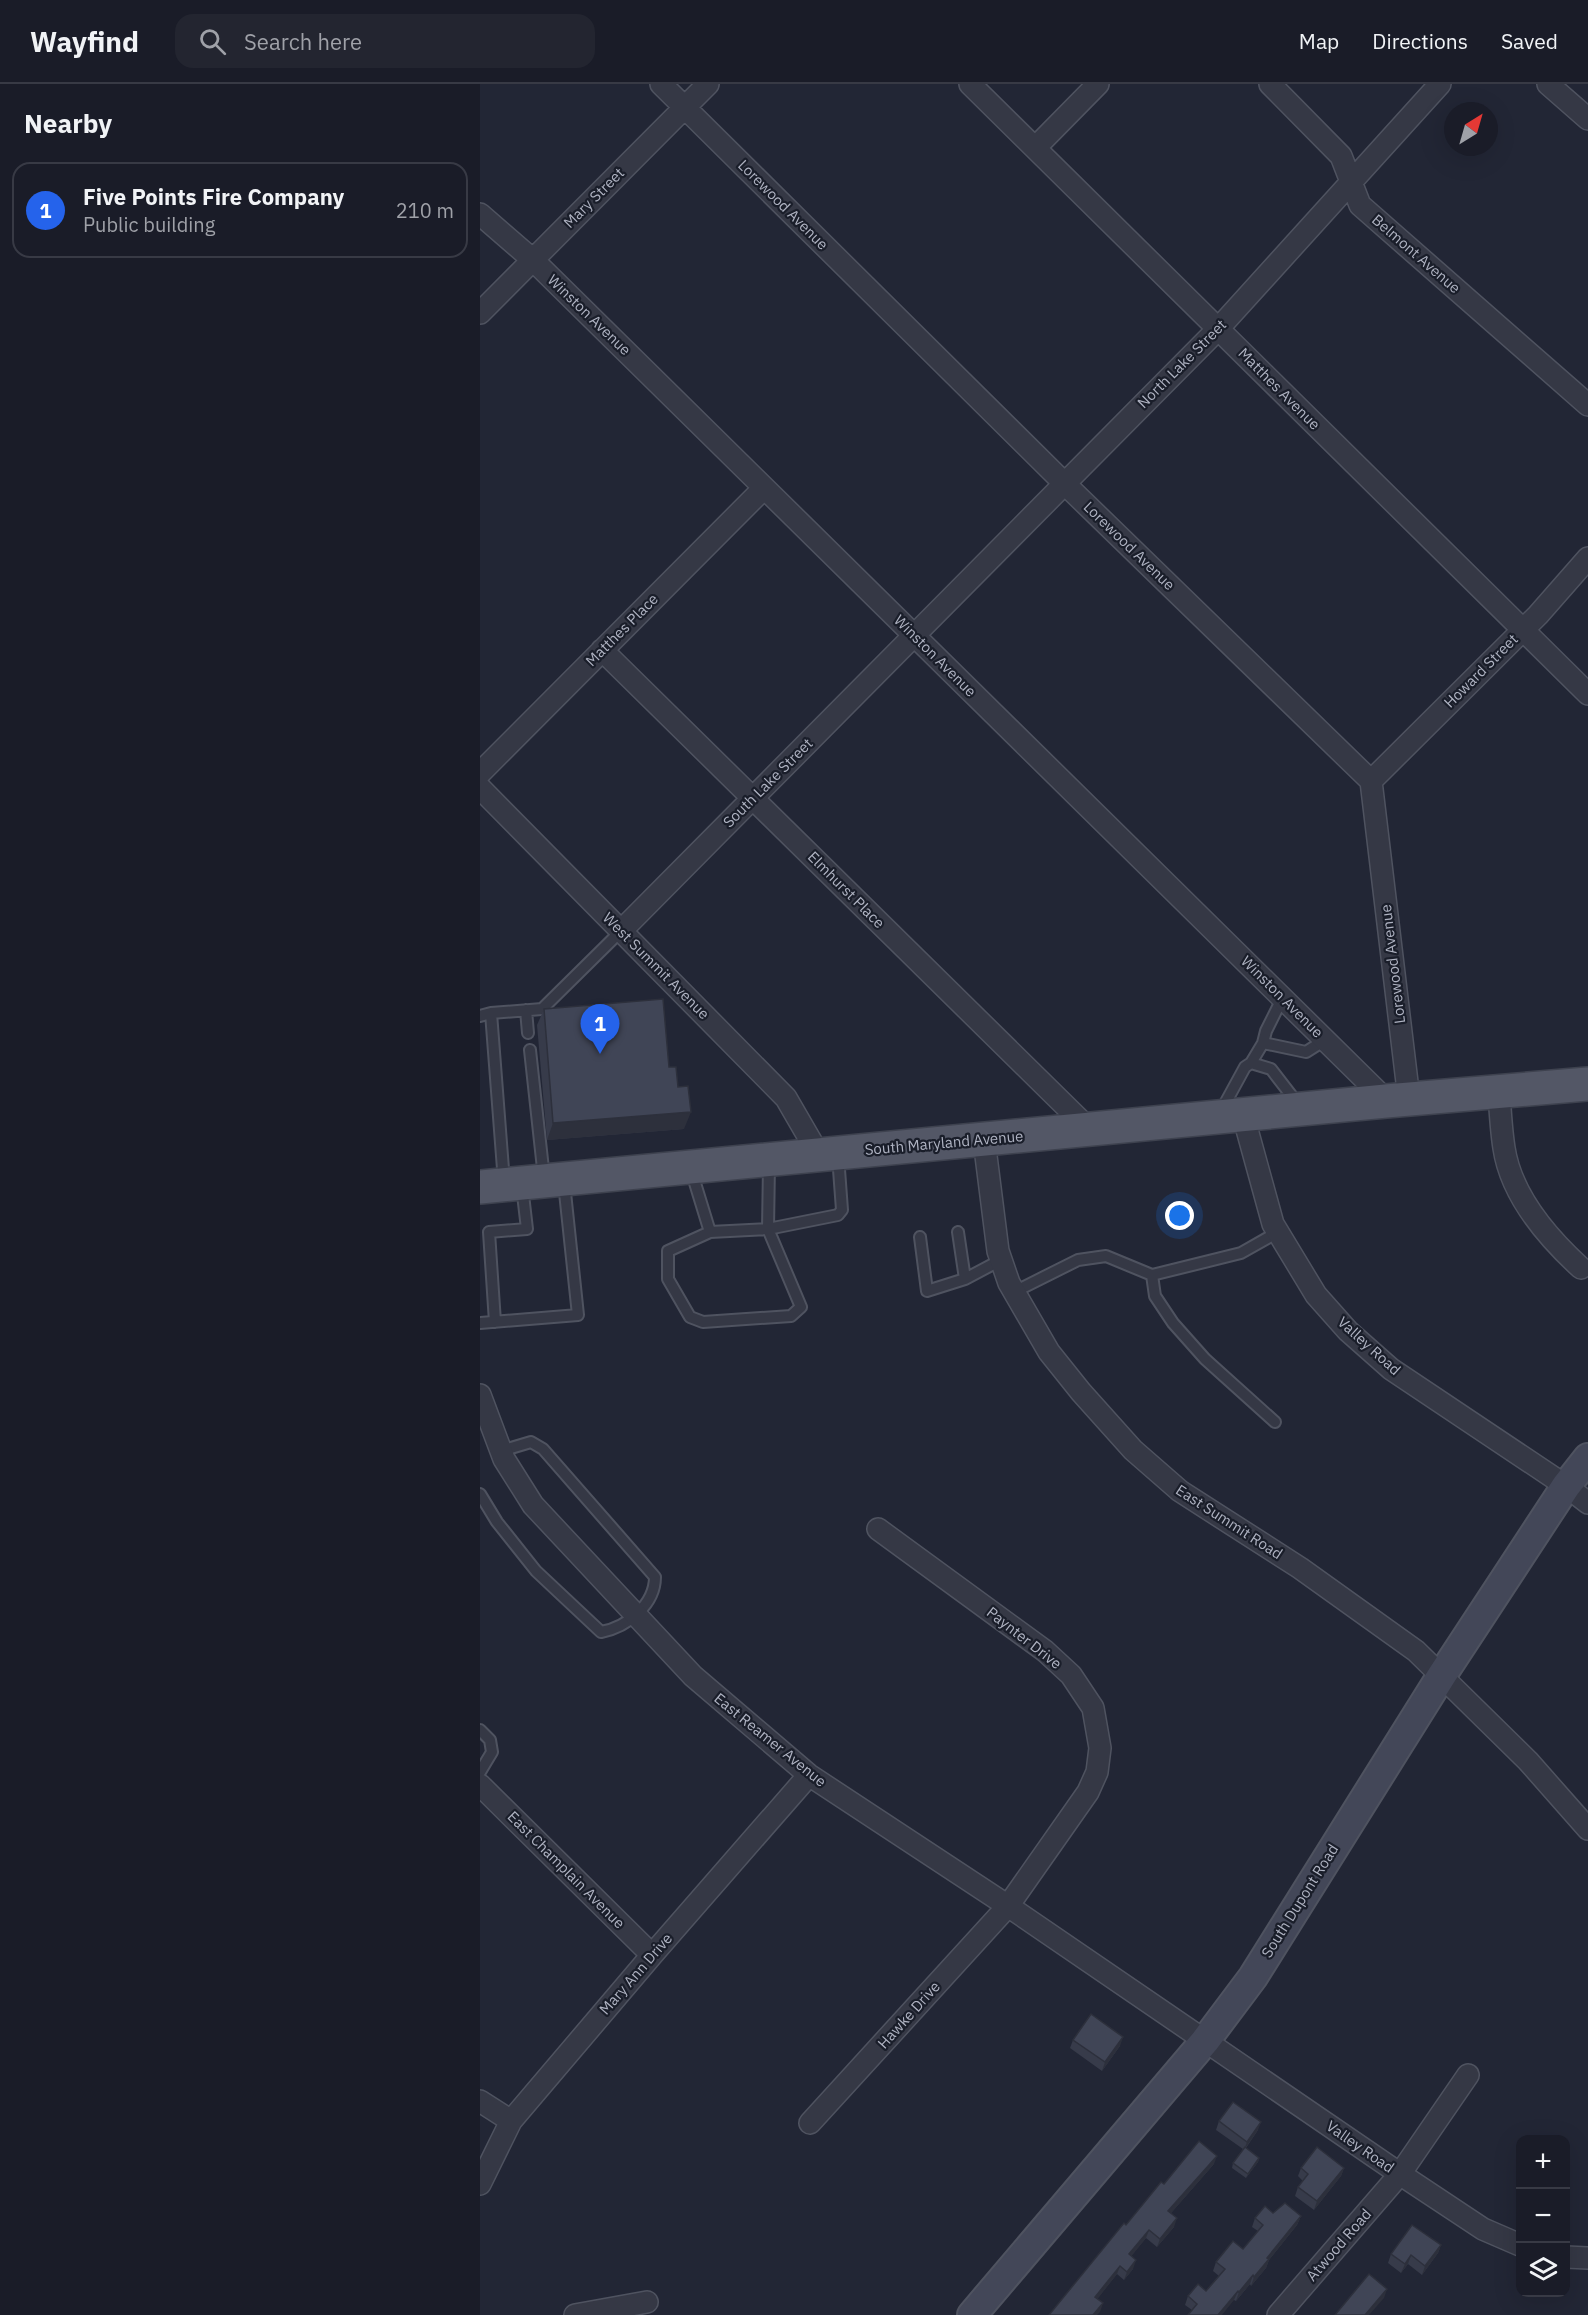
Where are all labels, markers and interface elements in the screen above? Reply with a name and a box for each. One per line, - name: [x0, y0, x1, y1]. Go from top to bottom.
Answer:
- search box: [175, 14, 595, 68]
- text: Wayfind: [30, 23, 139, 60]
- icon: search: [196, 25, 229, 58]
- text: Search here: [244, 27, 362, 56]
- text: Map: [1299, 27, 1339, 55]
- text: Directions: [1372, 27, 1468, 55]
- text: Saved: [1501, 27, 1558, 55]
- north arrow: [1444, 102, 1498, 156]
- text: Nearby: [24, 106, 112, 140]
- street label: Lorewood Avenue: [734, 156, 832, 254]
- street label: Mary Street: [559, 163, 628, 232]
- text: Five Points Fire Company: [83, 182, 344, 211]
- text: 1: [40, 197, 52, 224]
- text: 210 m: [396, 197, 454, 224]
- street label: Belmont Avenue: [1368, 210, 1464, 297]
- text: Public building: [83, 211, 215, 238]
- street label: Winston Avenue: [544, 270, 635, 359]
- street label: North Lake Street: [1133, 315, 1230, 412]
- street label: Matthes Avenue: [1234, 344, 1324, 434]
- street label: Lorewood Avenue: [1080, 497, 1179, 594]
- street label: Matthes Place: [581, 589, 662, 670]
- street label: Winston Avenue: [890, 611, 980, 701]
- street label: Howard Street: [1440, 630, 1522, 712]
- street label: South Lake Street: [719, 734, 816, 831]
- street label: Elmhurst Place: [804, 847, 889, 932]
- street label: Lorewood Avenue: [1376, 903, 1409, 1025]
- street label: West Summit Avenue: [599, 908, 714, 1023]
- street label: Winston Avenue: [1237, 952, 1327, 1042]
- pin: 1: [580, 1004, 620, 1054]
- street label: South Maryland Avenue: [864, 1126, 1024, 1159]
- your location: [1165, 1201, 1194, 1230]
- street label: Valley Road: [1334, 1312, 1405, 1379]
- street label: East Summit Road: [1172, 1480, 1286, 1563]
- street label: Paynter Drive: [983, 1602, 1066, 1673]
- street label: East Reamer Avenue: [710, 1689, 830, 1791]
- street label: East Champlain Avenue: [504, 1807, 629, 1932]
- street label: South Dupont Road: [1257, 1840, 1342, 1961]
- street label: Mary Ann Drive: [595, 1929, 676, 2018]
- street label: Hawke Drive: [873, 1977, 944, 2052]
- street label: Valley Road: [1323, 2116, 1398, 2177]
- map controls: [1516, 2135, 1570, 2297]
- button: +: [1516, 2135, 1570, 2189]
- button: −: [1516, 2189, 1570, 2243]
- street label: Atwood Road: [1302, 2205, 1375, 2285]
- button: layers: [1516, 2243, 1570, 2297]

